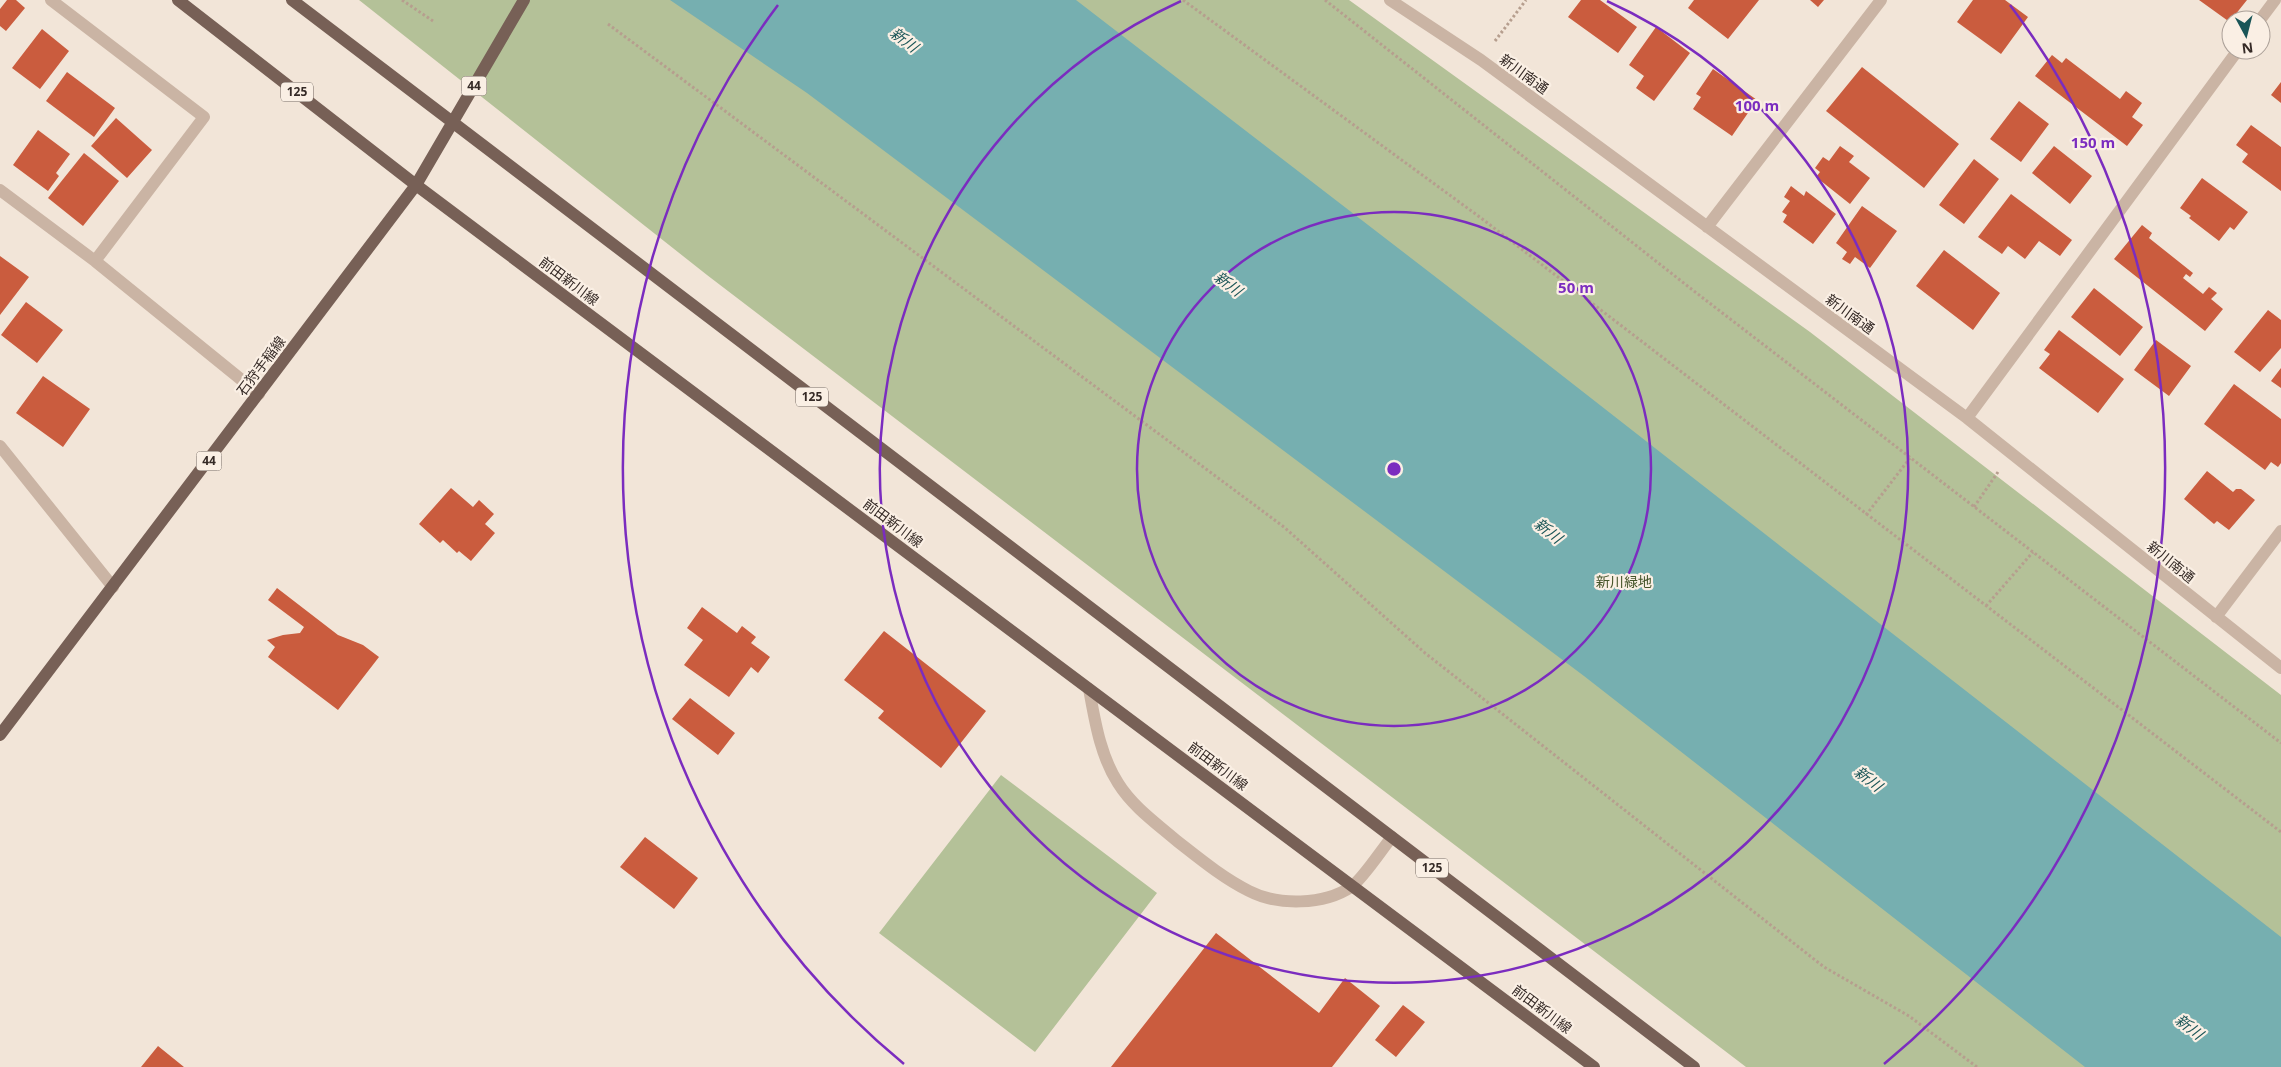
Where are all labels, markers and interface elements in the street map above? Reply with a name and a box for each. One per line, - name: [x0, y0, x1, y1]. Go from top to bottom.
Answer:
- north arrow: [2221, 10, 2271, 60]
- water label: 新川: [887, 22, 924, 57]
- text: N: [2241, 38, 2254, 59]
- street label: 新川南通: [1496, 49, 1553, 98]
- road number: 44: [462, 76, 486, 95]
- road number: 125: [281, 82, 313, 101]
- text: 100 m: [1735, 95, 1779, 115]
- text: 150 m: [2071, 132, 2115, 152]
- street label: 前田新川線: [536, 252, 603, 309]
- water label: 新川: [1211, 266, 1248, 301]
- text: 50 m: [1558, 277, 1594, 297]
- street label: 新川南通: [1822, 289, 1879, 338]
- street label: 石狩手稲線: [232, 332, 289, 399]
- road number: 125: [796, 388, 828, 407]
- road number: 44: [196, 452, 222, 471]
- centre of rings: [1385, 460, 1403, 478]
- street label: 前田新川線: [860, 494, 927, 551]
- water label: 新川: [1531, 513, 1568, 549]
- street label: 新川南通: [2144, 537, 2199, 587]
- park label: 新川緑地: [1596, 572, 1652, 591]
- street label: 前田新川線: [1185, 737, 1252, 794]
- water label: 新川: [1851, 761, 1888, 797]
- road number: 125: [1416, 858, 1448, 878]
- street label: 前田新川線: [1509, 980, 1576, 1037]
- water label: 新川: [2172, 1009, 2209, 1045]

